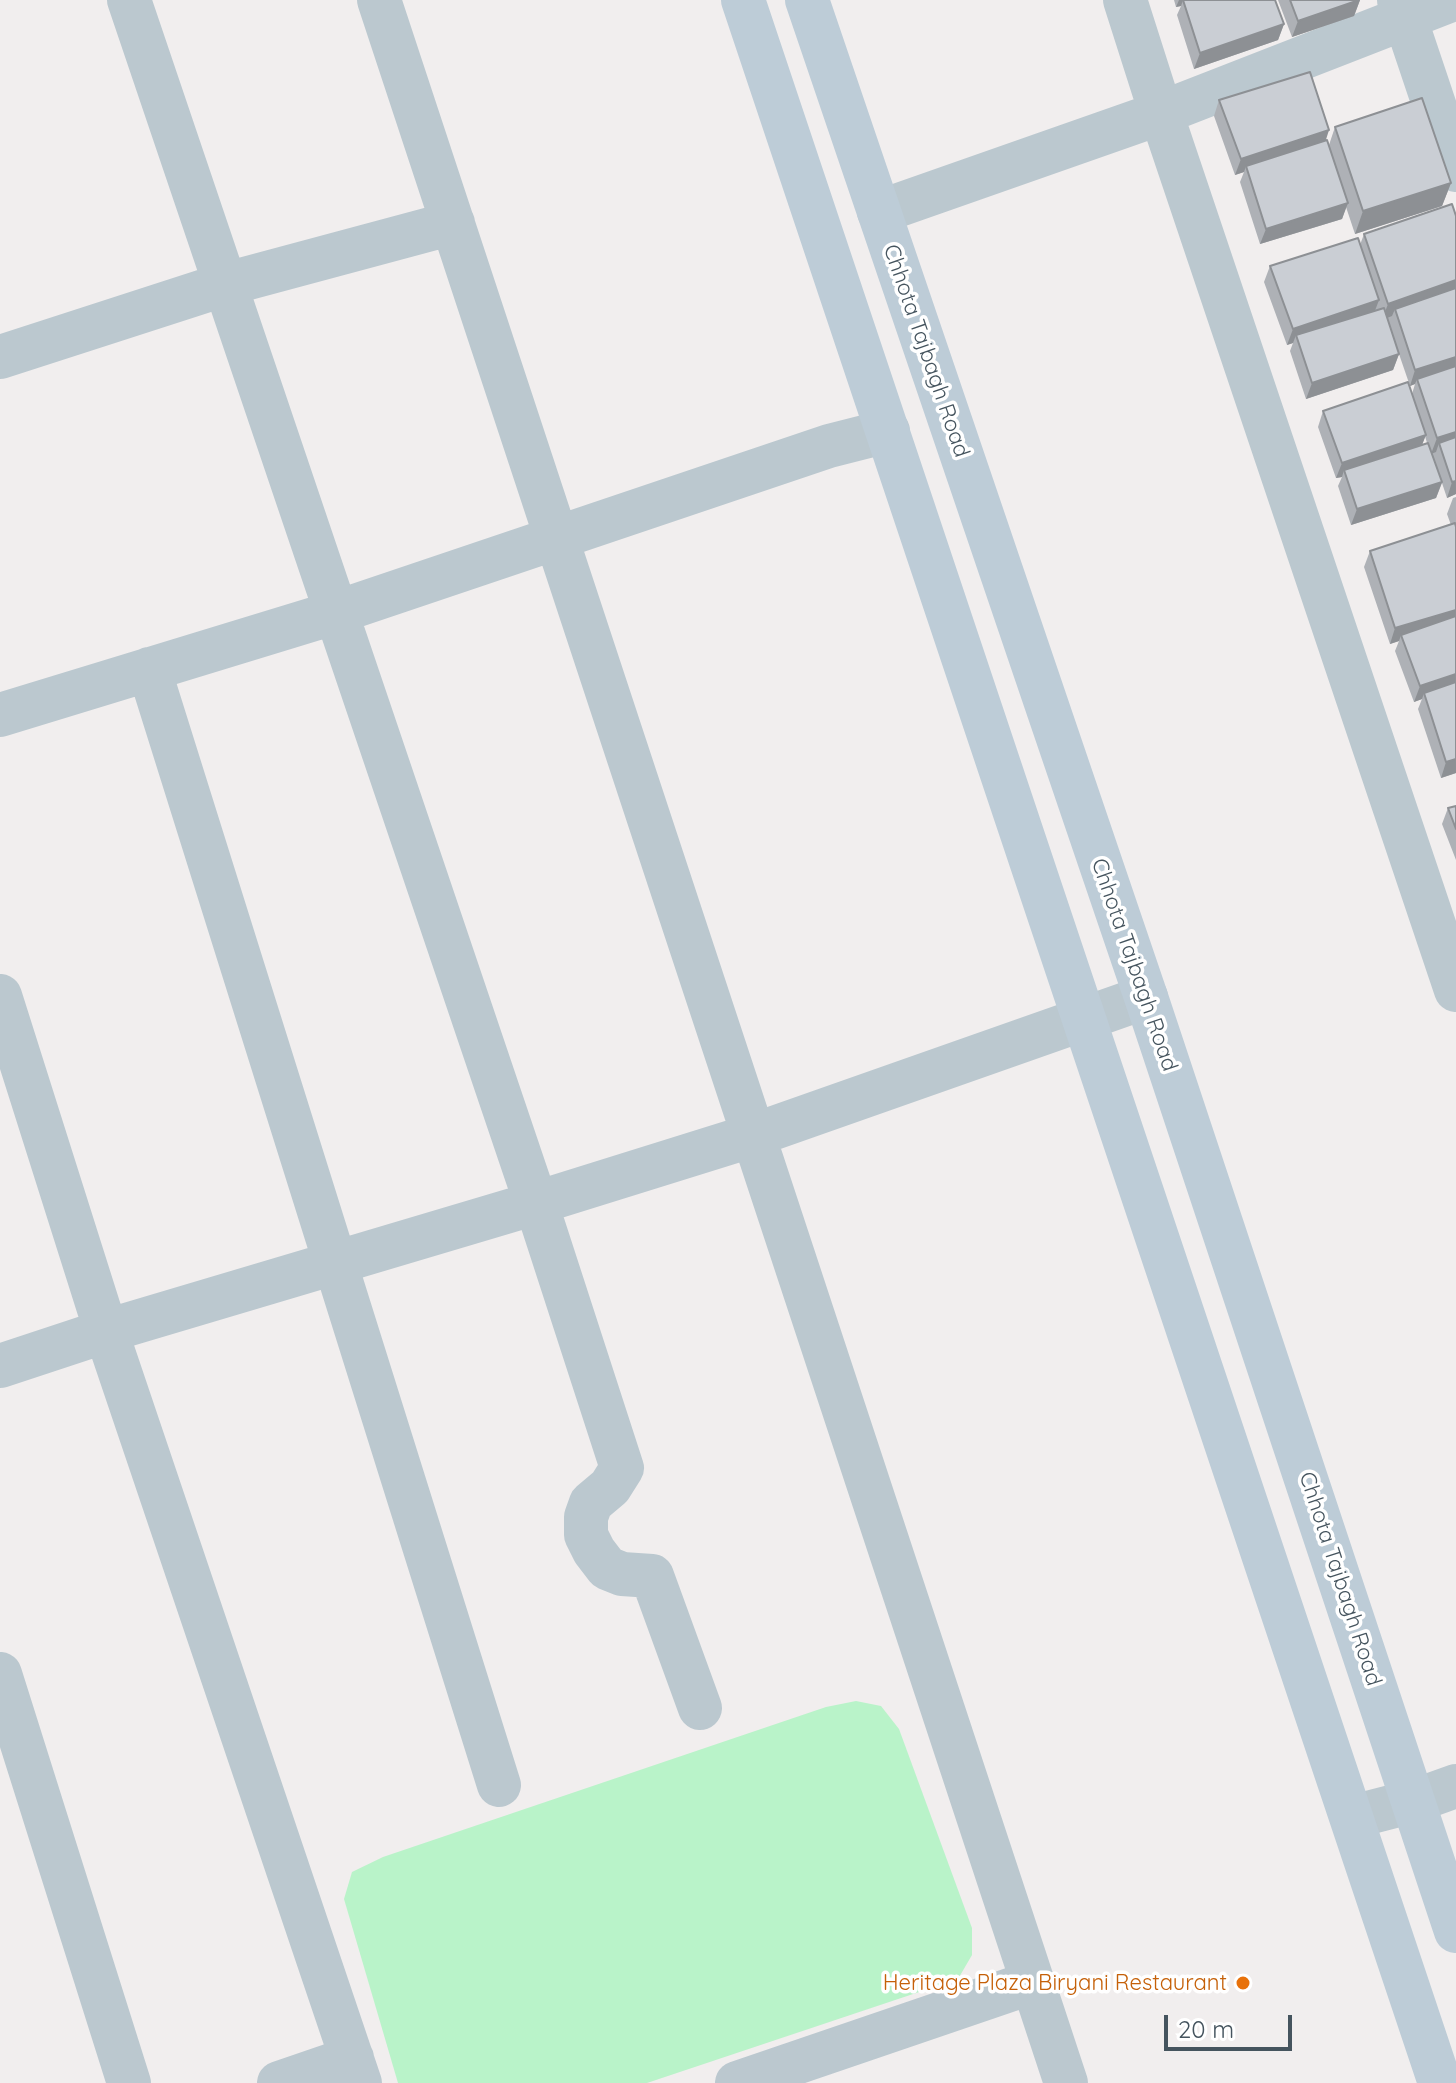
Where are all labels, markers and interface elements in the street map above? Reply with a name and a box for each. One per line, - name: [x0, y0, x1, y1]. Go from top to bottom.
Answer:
- street label: Chhota Tajbagh Road: [877, 241, 975, 461]
- street label: Chhota Tajbagh Road: [1085, 855, 1183, 1075]
- street label: Chhota Tajbagh Road: [1293, 1469, 1387, 1689]
- place label: Heritage Plaza Biryani Restaurant: [883, 1970, 1227, 1996]
- marker: Heritage Plaza Biryani Restaurant: [1234, 1974, 1252, 1992]
- scale bar: [1168, 1999, 1296, 2049]
- text: 20 m: [1178, 2014, 1234, 2044]

